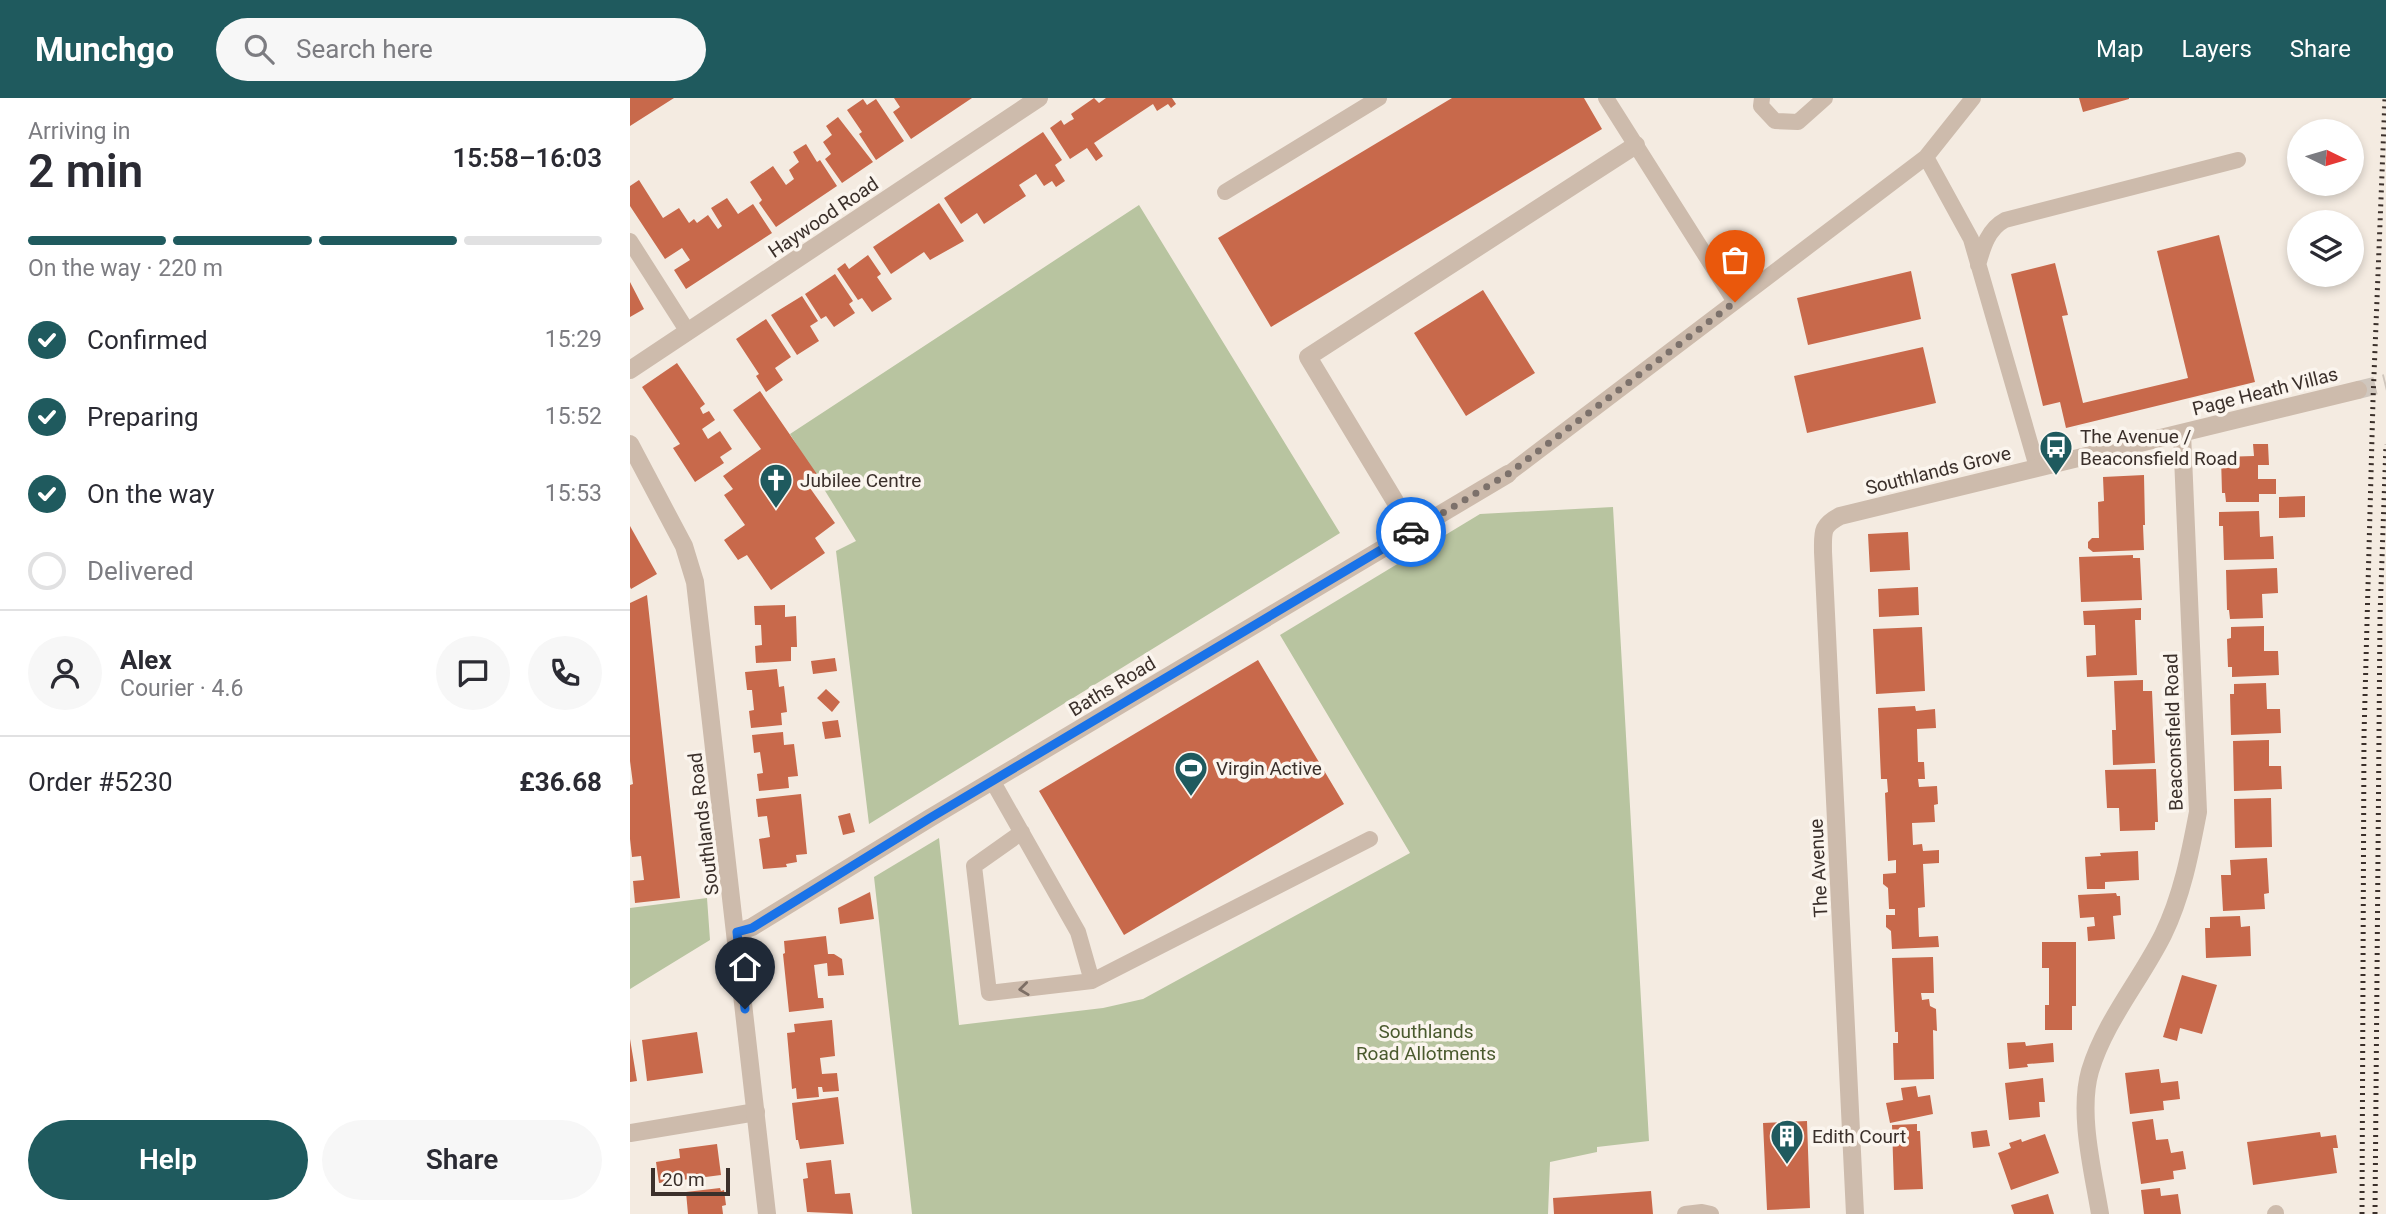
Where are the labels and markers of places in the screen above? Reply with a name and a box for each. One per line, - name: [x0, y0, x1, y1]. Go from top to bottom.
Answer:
- pin: [1705, 230, 1765, 302]
- place label: The Avenue / Beaconsfield Road: [2080, 425, 2238, 470]
- bus stop icon: The Avenue / Beaconsfield Road: [2037, 428, 2075, 477]
- church icon: Jubilee Centre: [757, 461, 795, 510]
- place label: Jubilee Centre: [800, 469, 921, 492]
- sports icon: Virgin Active: [1172, 749, 1210, 798]
- place label: Virgin Active: [1216, 757, 1322, 780]
- pin: [715, 937, 775, 1009]
- building icon: Edith Court: [1768, 1117, 1806, 1166]
- place label: Edith Court: [1812, 1125, 1906, 1148]

